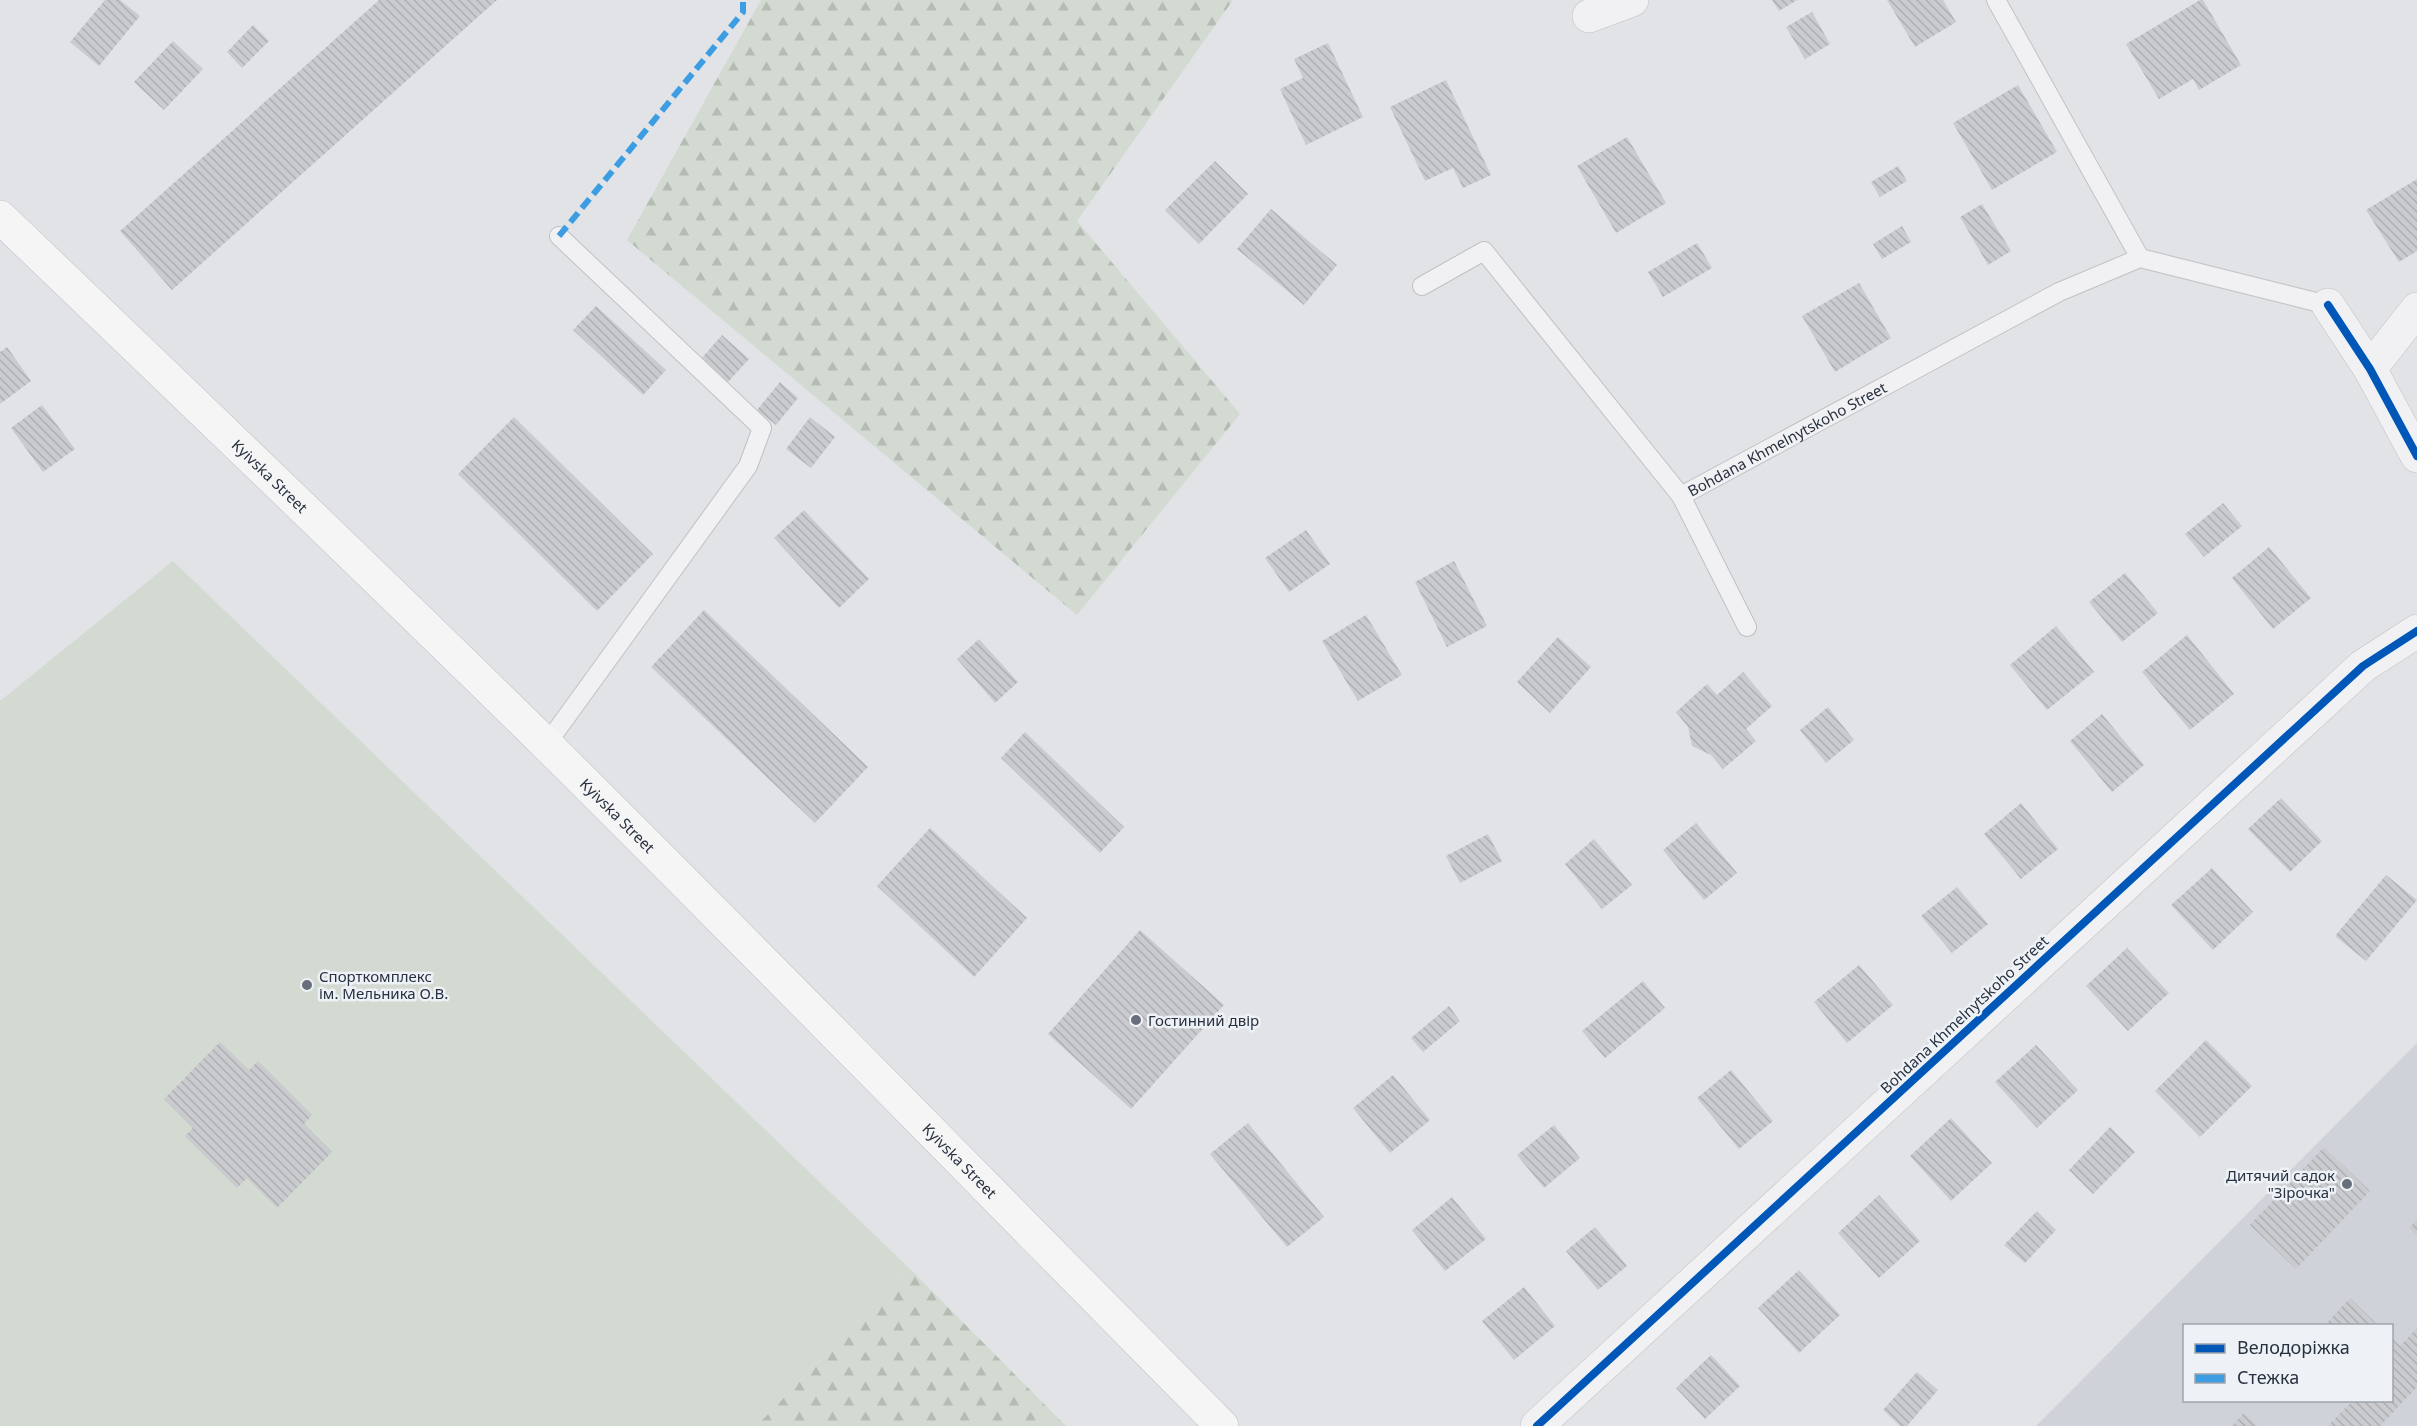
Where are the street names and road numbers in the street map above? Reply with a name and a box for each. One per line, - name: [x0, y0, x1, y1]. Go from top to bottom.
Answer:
- street label: Bohdana Khmelnytskoho Street: [1684, 377, 1890, 501]
- street label: Kyivska Street: [228, 435, 313, 517]
- street label: Kyivska Street: [576, 774, 660, 857]
- street label: Bohdana Khmelnytskoho Street: [1876, 930, 2053, 1097]
- street label: Kyivska Street: [918, 1119, 1002, 1203]

